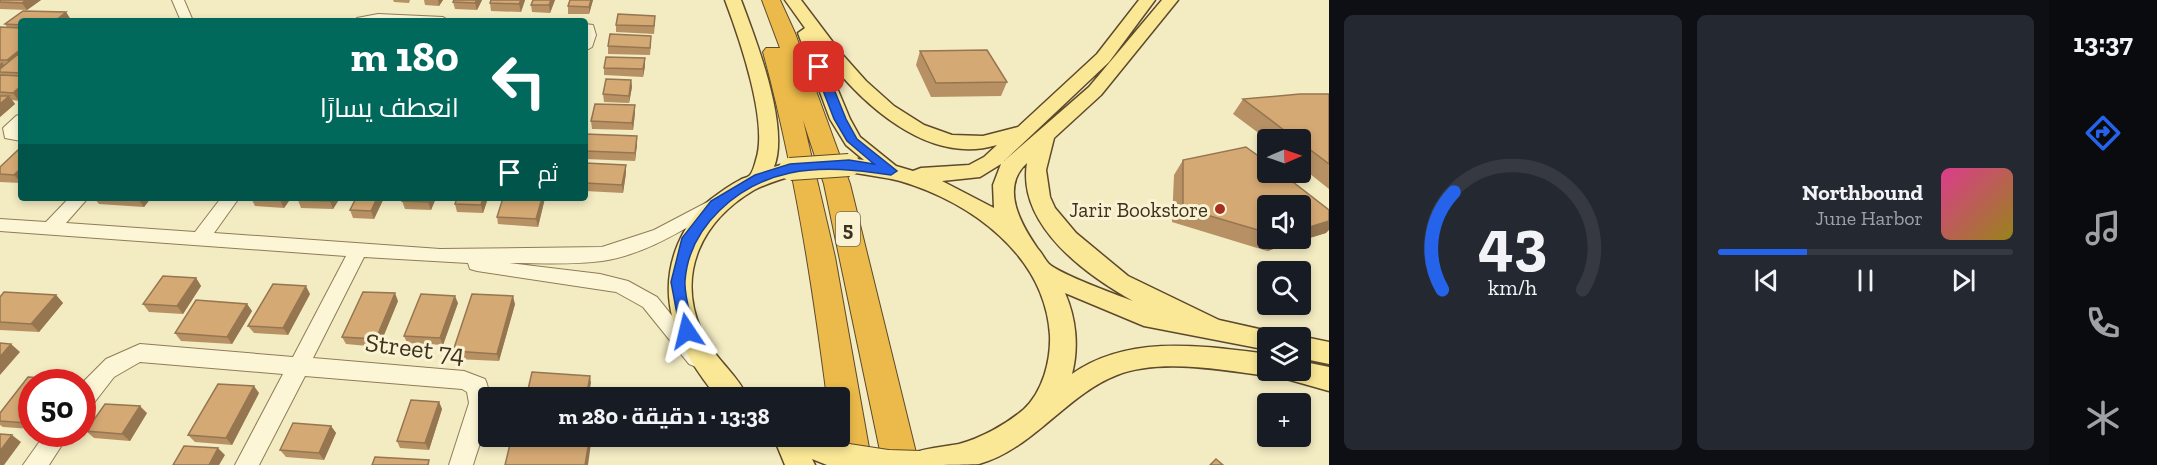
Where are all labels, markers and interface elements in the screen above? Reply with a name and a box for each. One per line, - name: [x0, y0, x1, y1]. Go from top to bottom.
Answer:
- text: 13:37: [2073, 27, 2133, 59]
- text: 180 m: [351, 31, 459, 82]
- pin: [793, 41, 844, 92]
- icon: left: [480, 42, 558, 120]
- icon: arrive: [802, 50, 835, 83]
- text: انعطف يسارًا: [320, 92, 459, 124]
- icon: directions: [2082, 112, 2124, 154]
- north arrow: [1257, 129, 1311, 183]
- map controls: [1257, 129, 1311, 447]
- icon: arrive: [493, 156, 526, 189]
- text: ثم: [538, 160, 558, 187]
- text: Northbound: [1802, 179, 1923, 206]
- button: sound: [1257, 195, 1311, 249]
- place label: Jarir Bookstore: [1069, 197, 1208, 222]
- marker: Jarir Bookstore: [1213, 202, 1227, 216]
- text: 43: [1478, 205, 1547, 280]
- text: June Harbor: [1815, 206, 1923, 230]
- icon: music: [2082, 207, 2124, 249]
- road number: 5: [836, 212, 860, 246]
- button: search: [1257, 261, 1311, 315]
- icon: previous: [1750, 264, 1783, 297]
- icon: pause: [1849, 264, 1882, 297]
- icon: next: [1947, 264, 1980, 297]
- text: km/h: [1488, 275, 1537, 300]
- position arrow: [655, 299, 719, 363]
- icon: phone: [2082, 302, 2124, 344]
- street label: Street 74: [363, 326, 467, 370]
- button: layers: [1257, 327, 1311, 381]
- speed limit sign: 50: [18, 369, 96, 447]
- button: +: [1257, 393, 1311, 447]
- icon: climate: [2082, 397, 2124, 439]
- text: 13:38 · 1 دقيقة · 280 m: [558, 403, 770, 430]

